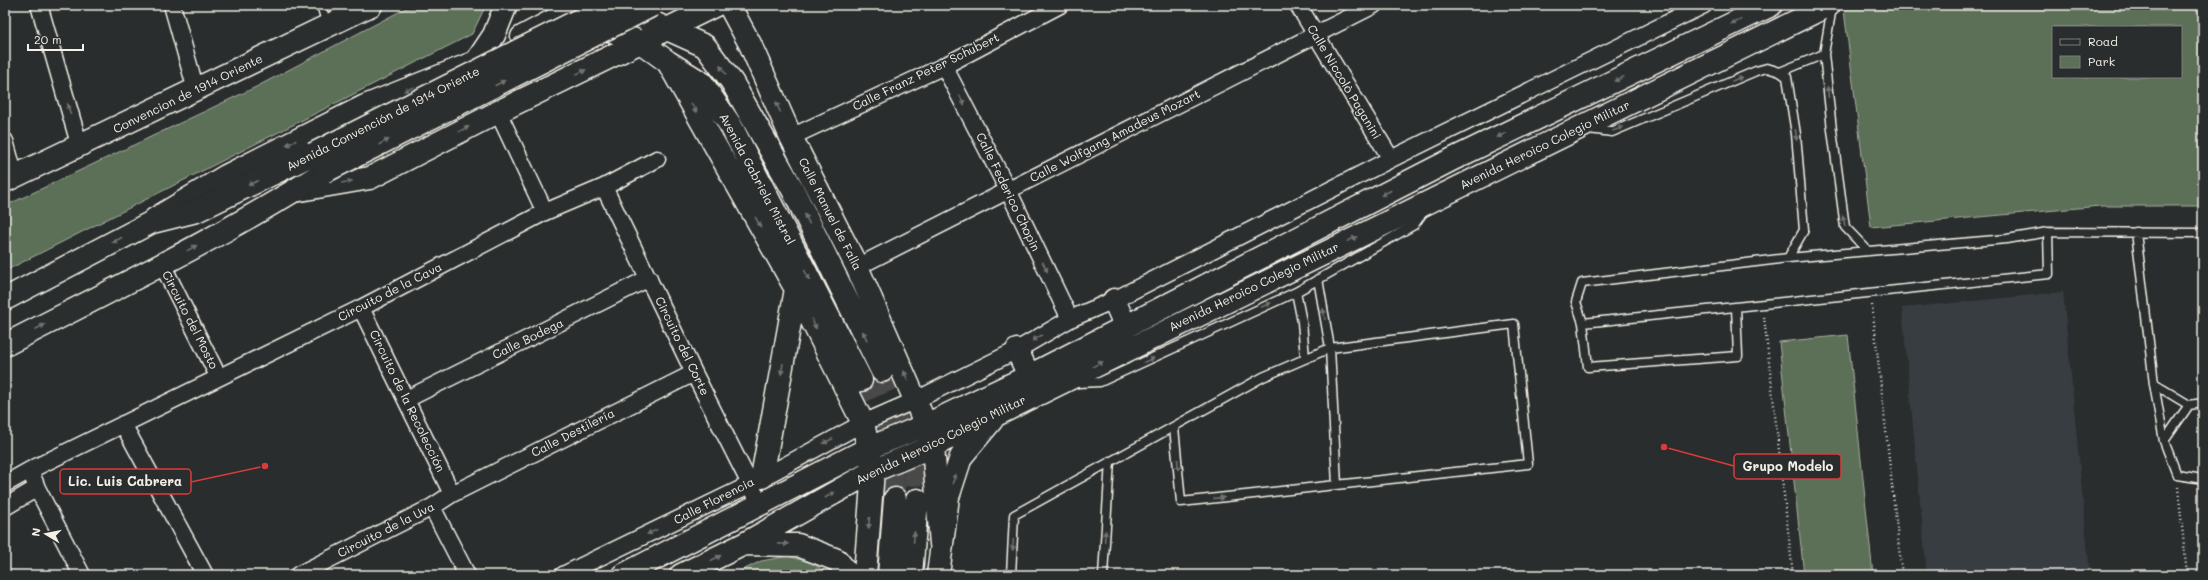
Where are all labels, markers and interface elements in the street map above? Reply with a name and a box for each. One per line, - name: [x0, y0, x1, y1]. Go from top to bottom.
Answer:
- one-way arrow: [1730, 19, 1742, 25]
- street label: Calle Niccolò Paganini: [1304, 21, 1385, 142]
- scale bar: [28, 26, 83, 52]
- legend: [2052, 26, 2182, 78]
- street label: Calle Franz Peter Schubert: [849, 28, 1002, 114]
- text: 20 m: [34, 31, 62, 47]
- text: Road: [2088, 33, 2118, 49]
- street label: Convencion de 1914 Oriente: [110, 50, 265, 136]
- text: Park: [2088, 53, 2115, 69]
- street label: Avenida Convención de 1914 Oriente: [283, 62, 482, 174]
- one-way arrow: [719, 64, 727, 75]
- one-way arrow: [576, 69, 587, 75]
- one-way arrow: [1613, 76, 1625, 82]
- one-way arrow: [1732, 76, 1743, 82]
- one-way arrow: [494, 80, 505, 86]
- street label: Calle Wolfgang Amadeus Mozart: [1027, 85, 1203, 185]
- one-way arrow: [403, 86, 415, 92]
- one-way arrow: [1825, 86, 1832, 98]
- one-way arrow: [959, 95, 965, 106]
- street label: Avenida Heroico Colegio Militar: [1457, 96, 1632, 192]
- one-way arrow: [775, 101, 781, 113]
- one-way arrow: [690, 102, 697, 114]
- one-way arrow: [66, 103, 72, 115]
- street label: Avenida Gabriela Mistral: [716, 110, 799, 247]
- one-way arrow: [459, 126, 470, 132]
- one-way arrow: [1612, 126, 1624, 132]
- street label: Calle Federico Chopin: [973, 129, 1045, 254]
- one-way arrow: [1793, 129, 1799, 141]
- one-way arrow: [1496, 132, 1508, 138]
- one-way arrow: [378, 139, 389, 145]
- one-way arrow: [286, 140, 297, 146]
- street label: Calle Manuel de Falla: [796, 154, 866, 273]
- one-way arrow: [341, 179, 353, 185]
- one-way arrow: [247, 180, 259, 186]
- one-way arrow: [1380, 190, 1392, 197]
- one-way arrow: [804, 214, 810, 225]
- one-way arrow: [1841, 215, 1847, 227]
- one-way arrow: [755, 216, 761, 227]
- one-way arrow: [111, 236, 123, 243]
- one-way arrow: [1347, 236, 1358, 242]
- street label: Avenida Heroico Colegio Militar: [1166, 238, 1341, 334]
- one-way arrow: [186, 244, 198, 251]
- street label: Circuito de la Cava: [335, 258, 444, 324]
- one-way arrow: [1042, 261, 1048, 273]
- street label: Circuito del Mosto: [159, 268, 223, 372]
- one-way arrow: [804, 269, 811, 280]
- street label: Circuito del Corte: [652, 293, 714, 398]
- one-way arrow: [1261, 302, 1272, 308]
- one-way arrow: [1321, 308, 1327, 320]
- street label: Calle Bodega: [489, 314, 566, 362]
- one-way arrow: [810, 318, 817, 330]
- one-way arrow: [34, 324, 45, 330]
- street label: Circuito de la Recolección: [366, 327, 449, 474]
- one-way arrow: [862, 330, 868, 342]
- one-way arrow: [1031, 335, 1042, 342]
- one-way arrow: [1143, 357, 1154, 363]
- one-way arrow: [1092, 361, 1103, 367]
- one-way arrow: [778, 363, 784, 375]
- one-way arrow: [902, 370, 909, 382]
- street label: Avenida Heroico Colegio Militar: [853, 391, 1028, 487]
- street label: Calle Destilería: [528, 404, 617, 460]
- one-way arrow: [822, 438, 834, 445]
- callout: Grupo Modelo: [1734, 454, 1841, 479]
- text: Grupo Modelo: [1743, 457, 1833, 474]
- one-way arrow: [1174, 459, 1181, 471]
- callout: Lic. Luis Cabrera: [60, 469, 191, 494]
- text: Lic. Luis Cabrera: [68, 472, 182, 489]
- one-way arrow: [951, 472, 957, 484]
- street label: Calle Florencia: [670, 473, 757, 527]
- one-way arrow: [824, 491, 836, 498]
- one-way arrow: [1213, 495, 1225, 502]
- street label: Circuito de la Uva: [334, 498, 437, 560]
- north arrow: [26, 514, 66, 554]
- one-way arrow: [865, 517, 872, 529]
- text: N: [28, 527, 44, 538]
- one-way arrow: [646, 529, 657, 535]
- one-way arrow: [1102, 530, 1109, 542]
- one-way arrow: [911, 531, 918, 544]
- one-way arrow: [1009, 539, 1016, 551]
- one-way arrow: [777, 541, 790, 547]
- one-way arrow: [710, 554, 722, 561]

